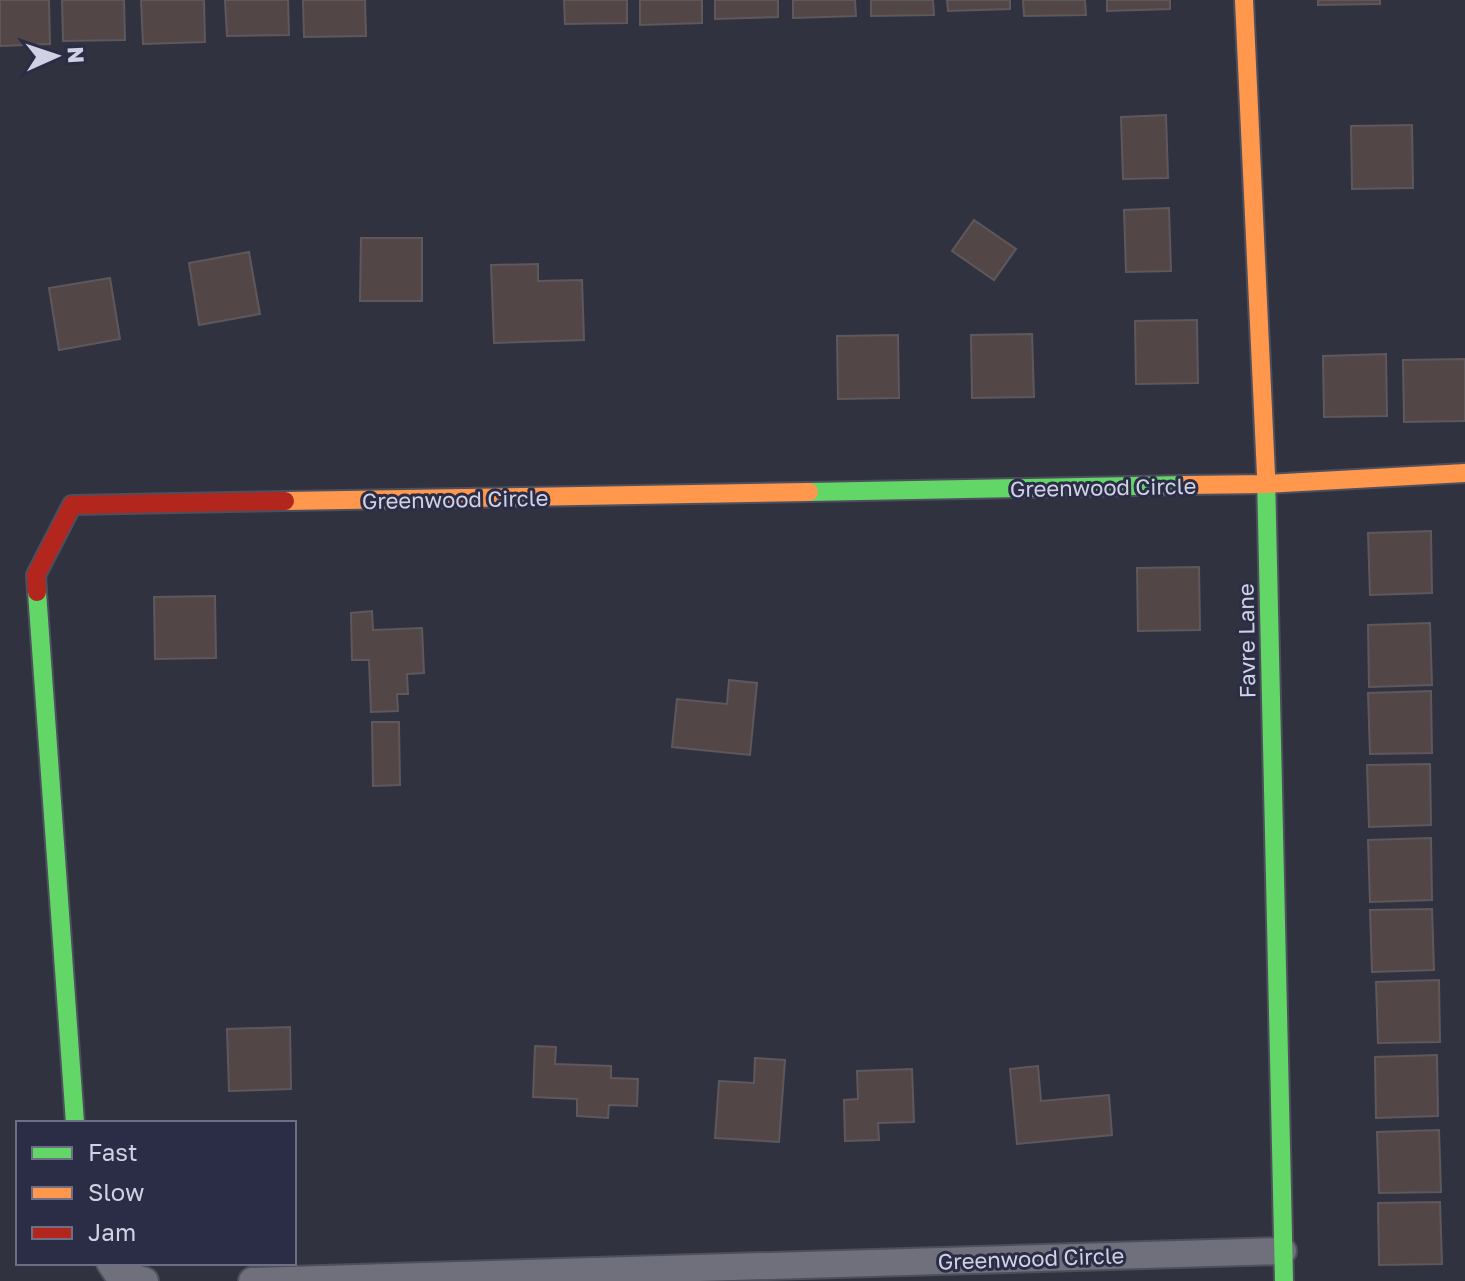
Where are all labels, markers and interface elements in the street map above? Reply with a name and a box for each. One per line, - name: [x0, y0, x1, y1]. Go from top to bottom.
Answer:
- north arrow: [16, 16, 96, 96]
- text: N: [63, 46, 90, 64]
- street label: Greenwood Circle: [1010, 472, 1196, 502]
- street label: Greenwood Circle: [362, 484, 548, 514]
- street label: Favre Lane: [1231, 583, 1261, 699]
- legend: [16, 1121, 296, 1265]
- text: Fast: [88, 1137, 138, 1166]
- text: Slow: [88, 1177, 144, 1206]
- text: Jam: [88, 1217, 136, 1246]
- street label: Greenwood Circle: [937, 1241, 1125, 1275]

